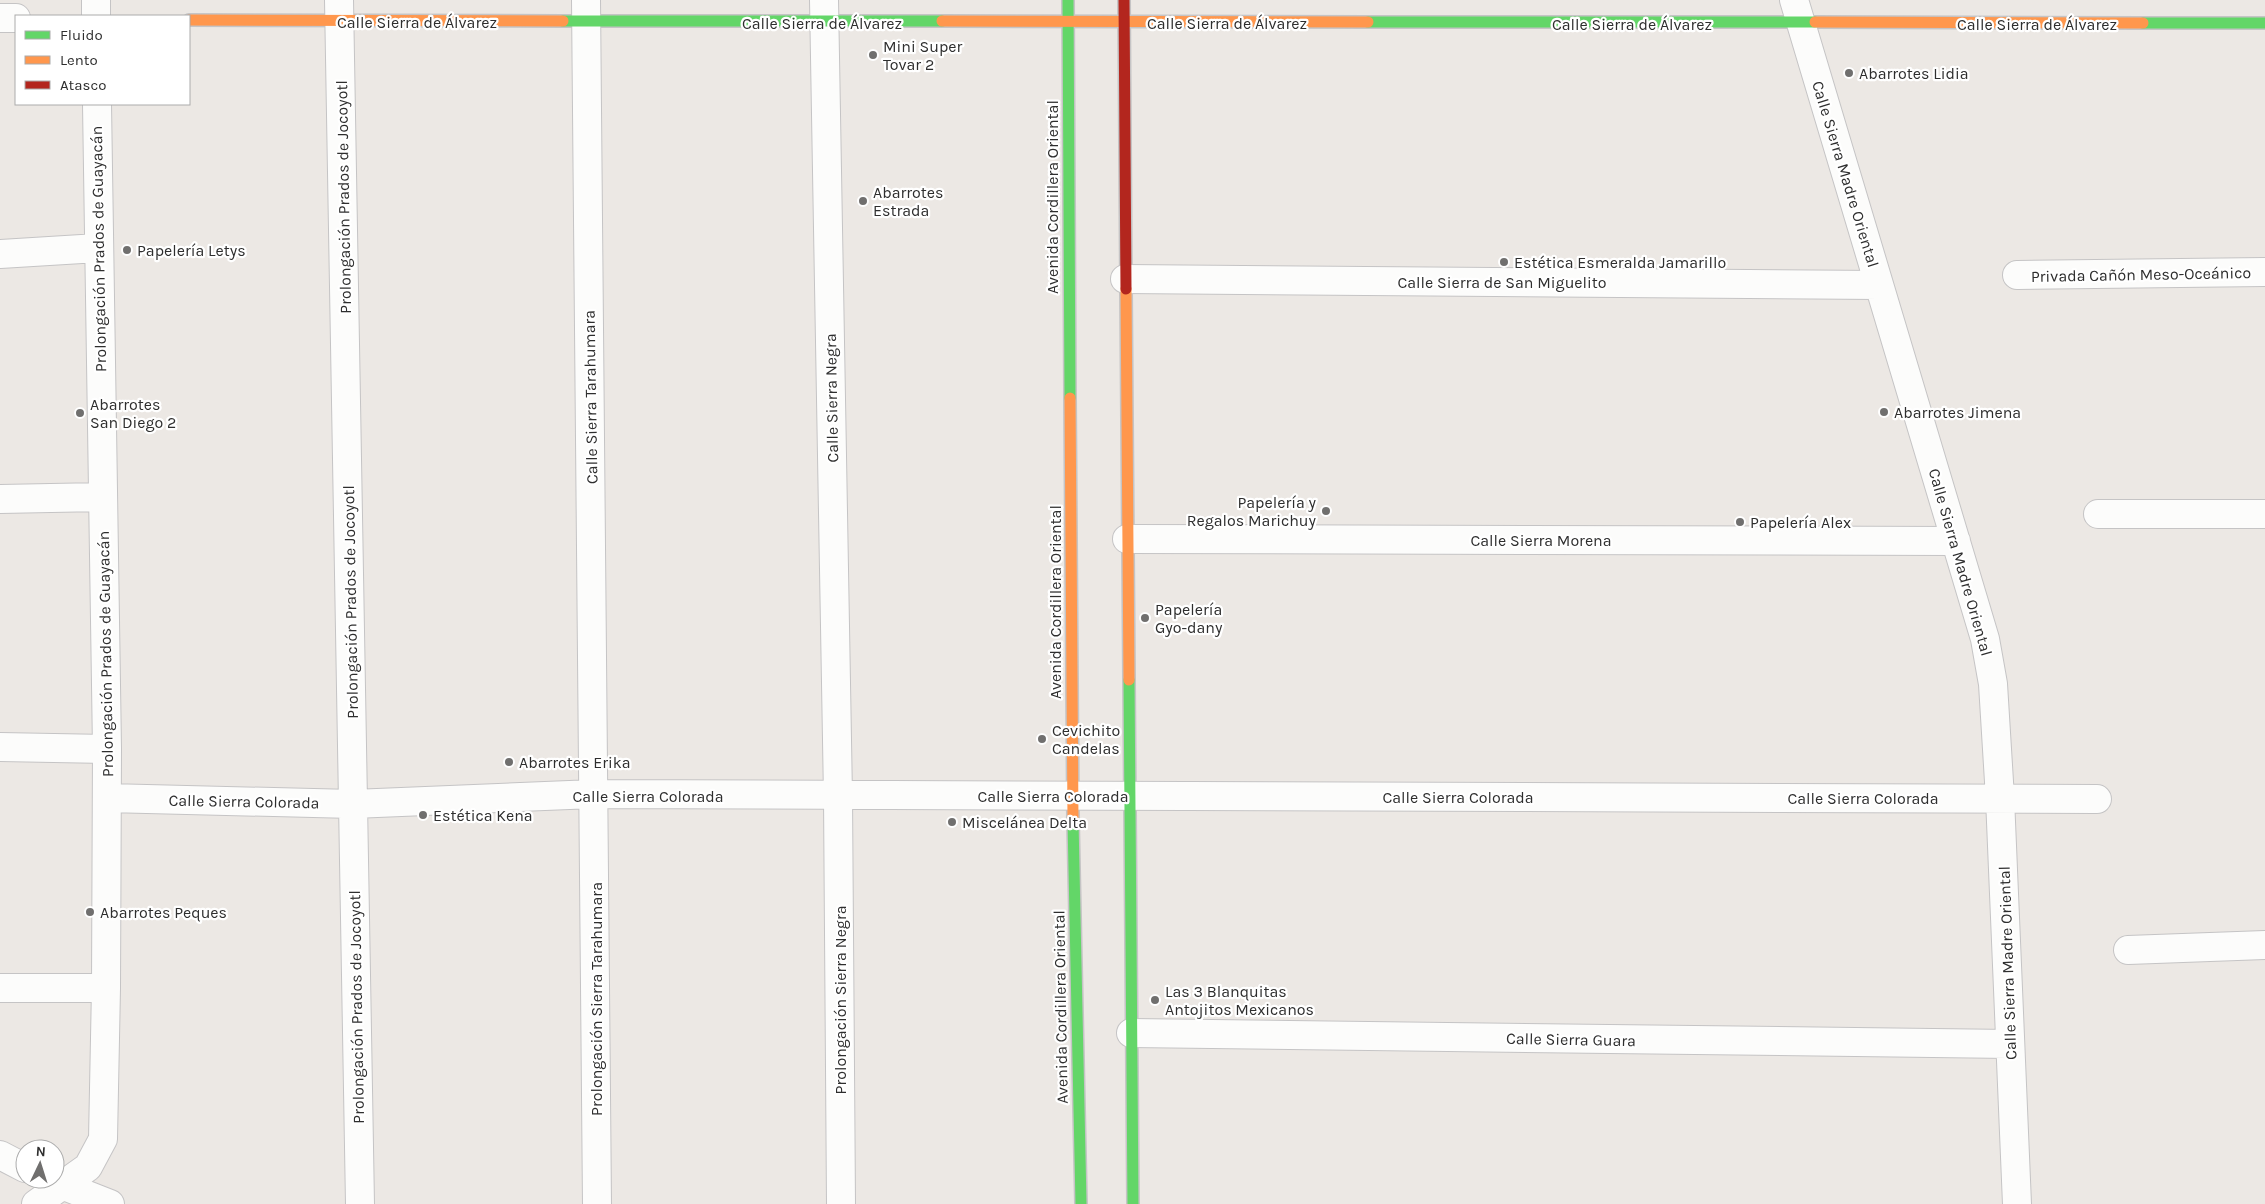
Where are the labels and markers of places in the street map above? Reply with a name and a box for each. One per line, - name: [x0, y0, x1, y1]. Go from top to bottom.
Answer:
- place label: Mini Super Tovar 2: [883, 37, 962, 74]
- marker: Mini Super Tovar 2: [867, 49, 879, 61]
- place label: Abarrotes Lidia: [1859, 64, 1969, 83]
- marker: Abarrotes Lidia: [1843, 67, 1855, 79]
- place label: Abarrotes Estrada: [873, 183, 943, 220]
- marker: Abarrotes Estrada: [857, 195, 869, 207]
- place label: Papelería Letys: [137, 241, 246, 260]
- marker: Papelería Letys: [121, 244, 133, 256]
- place label: Estética Esmeralda Jamarillo: [1514, 253, 1726, 272]
- marker: Estética Esmeralda Jamarillo: [1498, 256, 1510, 268]
- place label: Abarrotes San Diego 2: [90, 395, 176, 432]
- place label: Abarrotes Jimena: [1894, 403, 2021, 422]
- marker: Abarrotes Jimena: [1878, 406, 1890, 418]
- marker: Abarrotes San Diego 2: [74, 407, 86, 419]
- place label: Papelería y Regalos Marichuy: [1187, 493, 1317, 530]
- marker: Papelería y Regalos Marichuy: [1320, 505, 1332, 517]
- place label: Papelería Alex: [1750, 513, 1851, 532]
- marker: Papelería Alex: [1734, 516, 1746, 528]
- place label: Papelería Gyo-dany: [1155, 600, 1223, 637]
- marker: Papelería Gyo-dany: [1139, 612, 1151, 624]
- place label: Cevichito Candelas: [1052, 721, 1120, 758]
- marker: Cevichito Candelas: [1036, 733, 1048, 745]
- place label: Abarrotes Erika: [519, 753, 631, 772]
- marker: Abarrotes Erika: [503, 756, 515, 768]
- place label: Estética Kena: [433, 806, 533, 825]
- marker: Estética Kena: [417, 809, 429, 821]
- place label: Miscelánea Delta: [962, 813, 1087, 832]
- marker: Miscelánea Delta: [946, 816, 958, 828]
- place label: Abarrotes Peques: [100, 903, 227, 922]
- marker: Abarrotes Peques: [84, 906, 96, 918]
- place label: Las 3 Blanquitas Antojitos Mexicanos: [1165, 982, 1314, 1019]
- marker: Las 3 Blanquitas Antojitos Mexicanos: [1149, 994, 1161, 1006]

